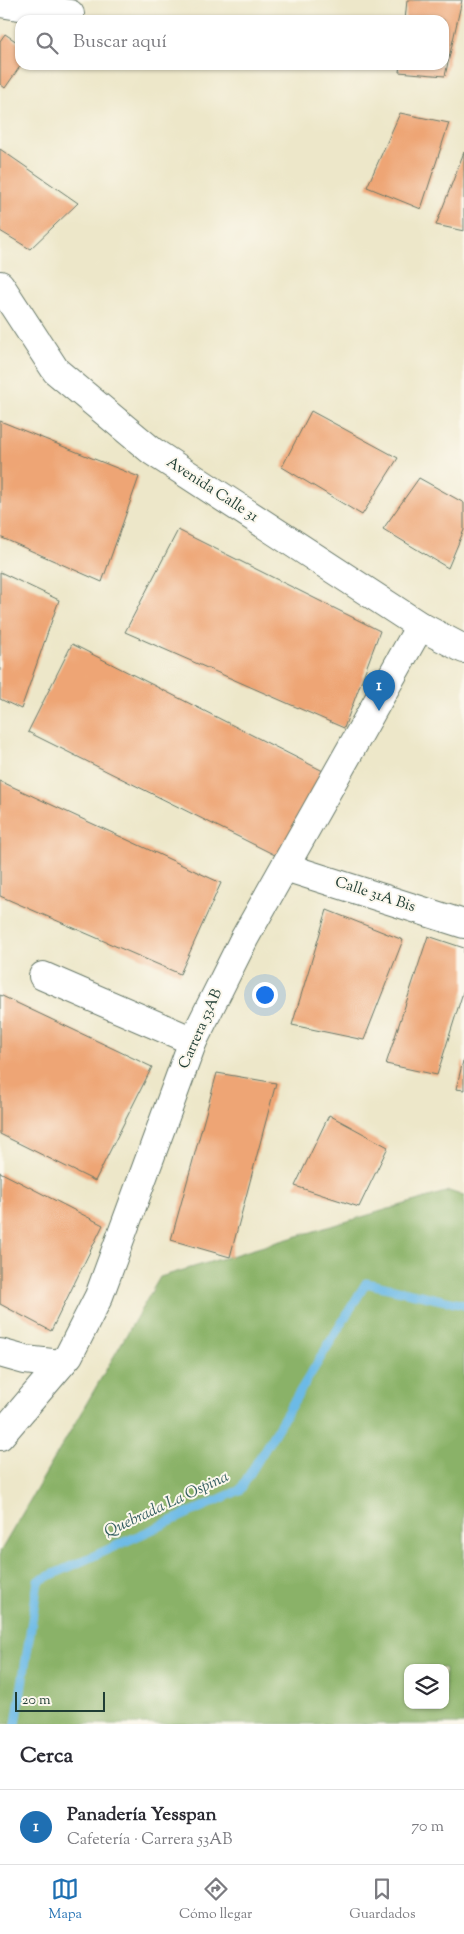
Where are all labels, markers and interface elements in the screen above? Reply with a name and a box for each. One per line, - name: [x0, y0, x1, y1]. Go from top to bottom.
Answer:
- search box: [15, 15, 449, 70]
- icon: search: [33, 29, 61, 57]
- text: Buscar aquí: [73, 29, 167, 56]
- street label: Avenida Calle 31: [162, 452, 262, 528]
- pin: 1: [363, 670, 395, 711]
- street label: Calle 31A Bis: [332, 872, 418, 918]
- your location: [252, 982, 278, 1008]
- street label: Carrera 53AB: [174, 985, 228, 1072]
- water label: Quebrada La Ospina: [101, 1466, 233, 1544]
- map controls: [404, 1664, 449, 1709]
- button: layers: [404, 1664, 449, 1709]
- scale bar: [15, 1689, 105, 1712]
- text: 20 m: [22, 1691, 51, 1711]
- text: Cerca: [20, 1742, 73, 1772]
- text: Panadería Yesspan: [67, 1802, 217, 1829]
- text: 1: [33, 1816, 39, 1839]
- text: 70 m: [411, 1816, 444, 1839]
- text: Cafetería · Carrera 53AB: [67, 1829, 232, 1852]
- tab: Mapa: [49, 1875, 82, 1925]
- tab: Cómo llegar: [179, 1875, 252, 1925]
- tab: Guardados: [349, 1875, 415, 1925]

